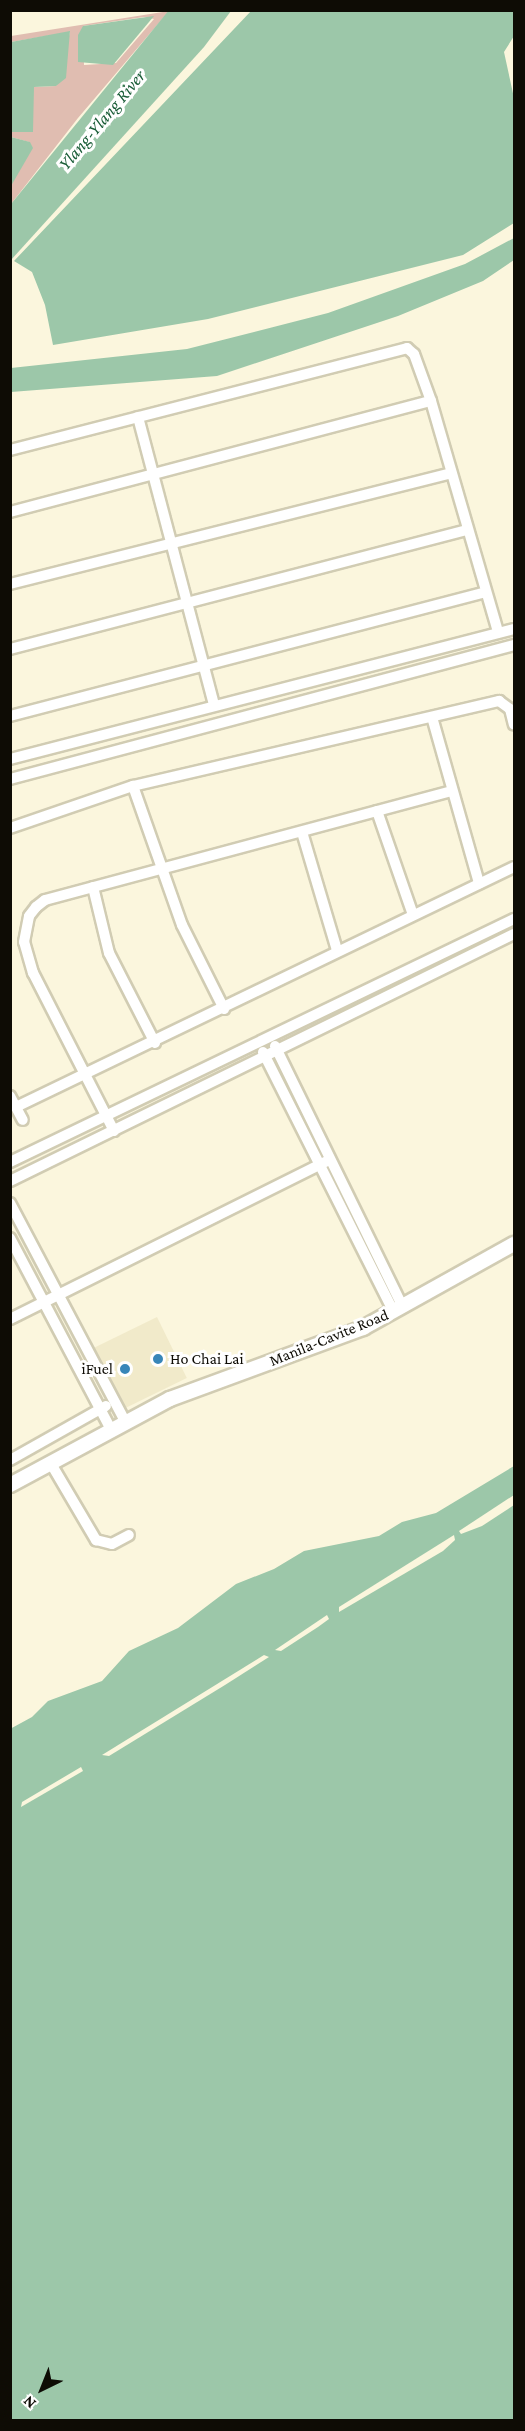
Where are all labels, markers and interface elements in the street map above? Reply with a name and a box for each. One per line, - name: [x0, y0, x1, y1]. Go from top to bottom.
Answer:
- water label: Ylang-Ylang River: [54, 66, 150, 174]
- street label: Manila-Cavite Road: [267, 1305, 391, 1371]
- place label: Ho Chai Lai: [170, 1349, 244, 1369]
- marker: Ho Chai Lai: [151, 1352, 165, 1366]
- place label: iFuel: [81, 1359, 113, 1379]
- marker: iFuel: [118, 1362, 132, 1376]
- north arrow: [12, 2359, 72, 2419]
- text: N: [20, 2393, 39, 2412]

